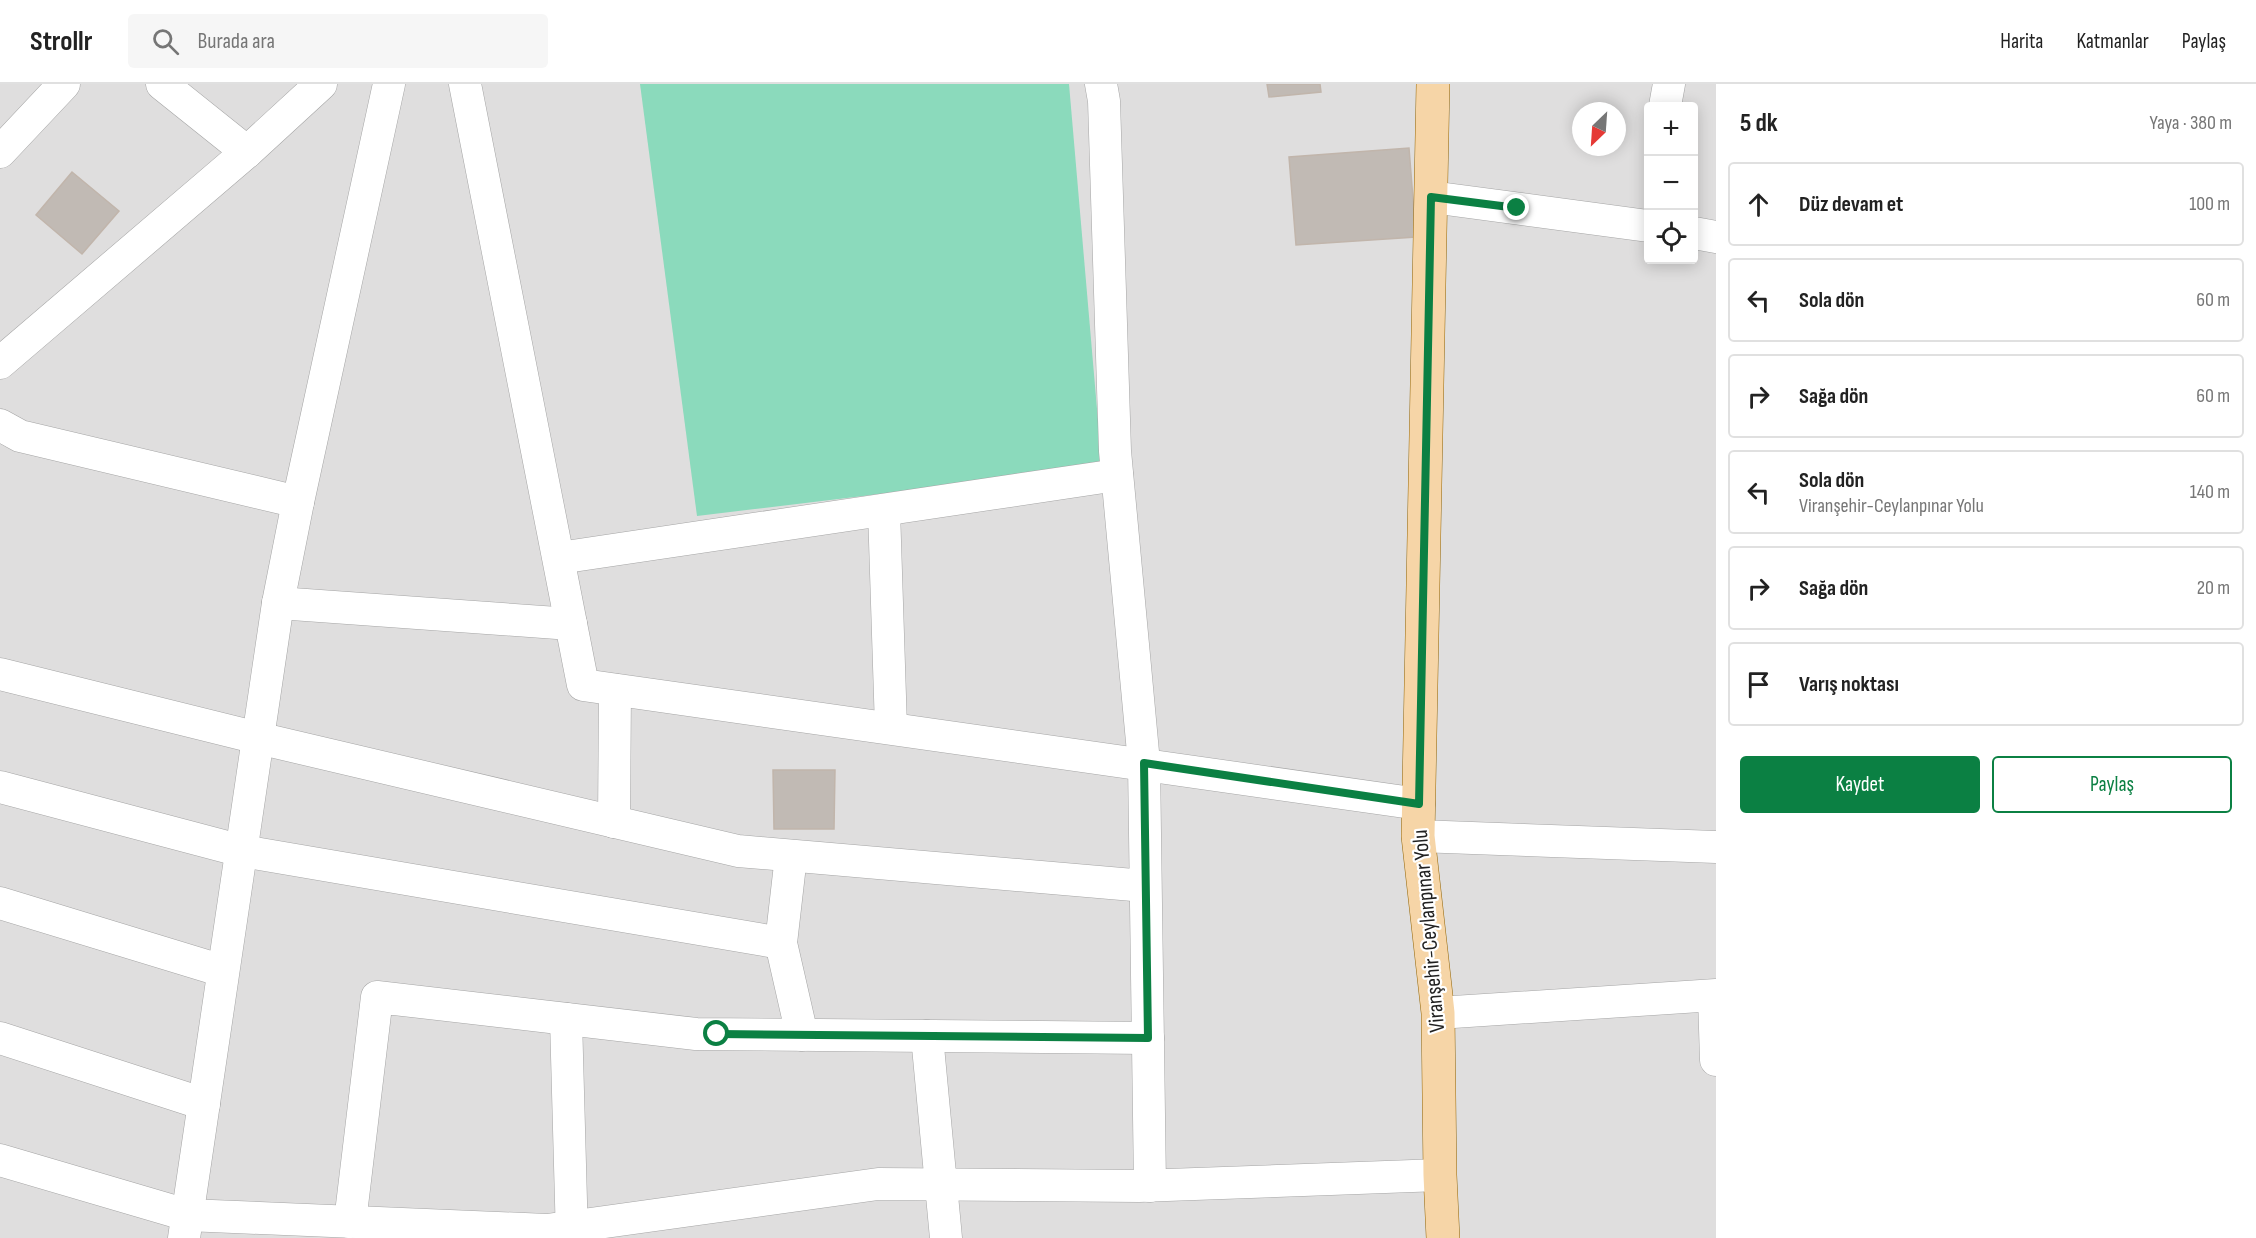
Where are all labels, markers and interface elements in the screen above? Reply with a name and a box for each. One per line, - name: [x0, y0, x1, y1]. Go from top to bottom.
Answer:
- search box: [128, 14, 548, 68]
- text: Strollr: [30, 25, 92, 58]
- icon: search: [149, 25, 182, 58]
- text: Burada ara: [197, 28, 275, 55]
- text: Harita: [2000, 29, 2043, 54]
- text: Katmanlar: [2076, 29, 2149, 54]
- text: Paylaş: [2182, 29, 2226, 54]
- north arrow: [1572, 102, 1626, 156]
- map controls: [1644, 102, 1698, 264]
- button: +: [1644, 102, 1698, 156]
- text: 5 dk: [1740, 108, 1778, 139]
- text: Yaya · 380 m: [2149, 111, 2232, 135]
- button: −: [1644, 156, 1698, 210]
- icon: ahead: [1742, 188, 1775, 221]
- text: Düz devam et: [1799, 191, 1903, 218]
- text: 100 m: [2189, 192, 2230, 216]
- route end: [1503, 194, 1529, 220]
- button: locate: [1644, 210, 1698, 264]
- icon: left: [1742, 284, 1775, 317]
- text: Sola dön: [1799, 287, 1864, 314]
- text: 60 m: [2196, 288, 2230, 312]
- icon: right: [1742, 380, 1775, 413]
- text: Sağa dön: [1799, 383, 1868, 410]
- text: 60 m: [2196, 384, 2230, 408]
- text: Sola dön: [1799, 467, 1864, 494]
- icon: left: [1742, 476, 1775, 509]
- text: 140 m: [2190, 480, 2230, 504]
- text: Viranşehir-Ceylanpınar Yolu: [1799, 494, 1984, 518]
- icon: right: [1742, 572, 1775, 605]
- text: Sağa dön: [1799, 575, 1868, 602]
- text: 20 m: [2197, 576, 2230, 600]
- icon: arrive: [1742, 668, 1775, 701]
- text: Varış noktası: [1799, 671, 1899, 698]
- button: Kaydet: [1740, 756, 1980, 813]
- button: Paylaş: [1992, 756, 2232, 813]
- street label: Viranşehir-Ceylanpınar Yolu: [1407, 829, 1451, 1033]
- route start: [703, 1020, 729, 1046]

